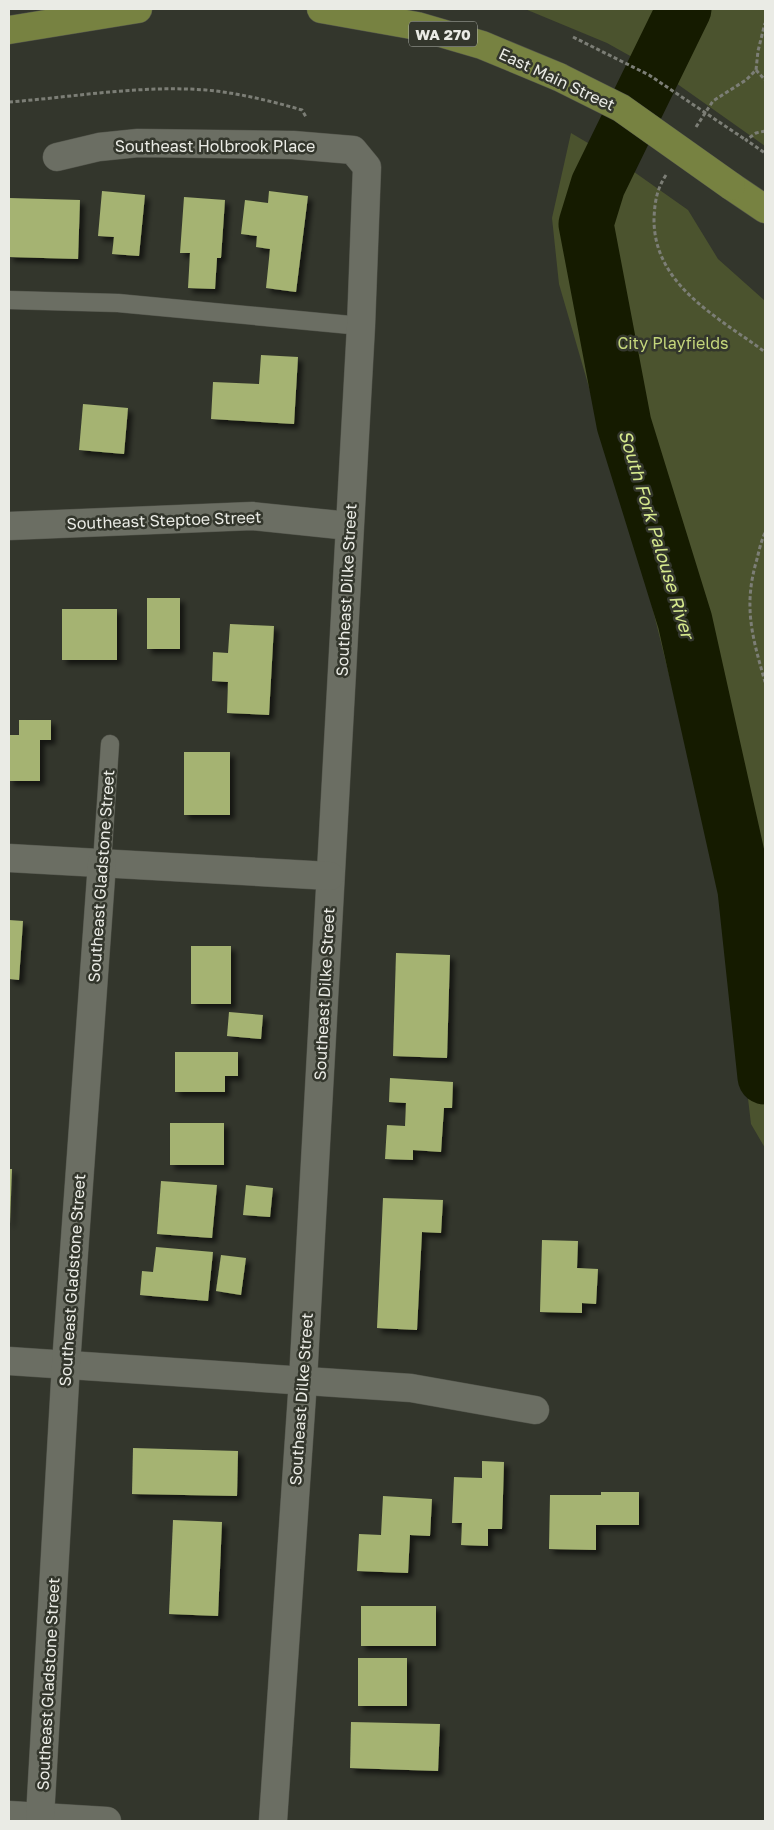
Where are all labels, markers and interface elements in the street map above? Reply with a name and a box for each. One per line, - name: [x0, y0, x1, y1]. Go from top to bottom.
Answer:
- road number: WA 270: [409, 22, 477, 46]
- street label: East Main Street: [496, 43, 618, 115]
- street label: Southeast Holbrook Place: [115, 136, 315, 156]
- park label: City Playfields: [617, 333, 729, 353]
- water label: South Fork Palouse River: [615, 427, 700, 644]
- street label: Southeast Dilke Street: [331, 503, 361, 677]
- street label: Southeast Steptoe Street: [66, 507, 262, 533]
- street label: Southeast Gladstone Street: [84, 769, 118, 983]
- street label: Southeast Dilke Street: [309, 907, 339, 1081]
- street label: Southeast Gladstone Street: [55, 1173, 89, 1387]
- street label: Southeast Dilke Street: [285, 1312, 317, 1486]
- street label: Southeast Gladstone Street: [32, 1577, 64, 1791]

